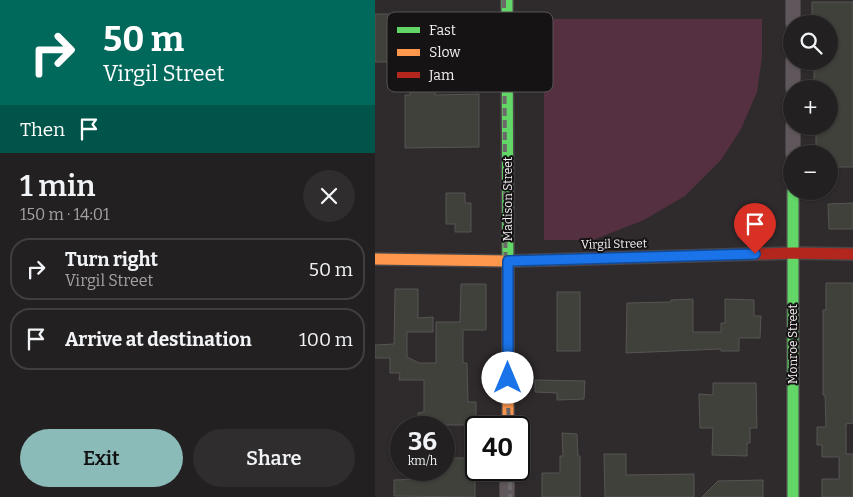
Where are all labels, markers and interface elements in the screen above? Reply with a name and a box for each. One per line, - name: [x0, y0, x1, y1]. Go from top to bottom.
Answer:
- legend: [387, 12, 553, 92]
- map controls: [783, 15, 838, 200]
- button: search: [783, 15, 838, 70]
- text: 50 m: [103, 18, 184, 60]
- icon: right: [20, 20, 85, 85]
- text: Fast: [429, 22, 456, 39]
- text: Slow: [429, 44, 461, 61]
- text: Virgil Street: [103, 60, 225, 87]
- text: Jam: [428, 67, 455, 84]
- button: +: [783, 80, 838, 135]
- icon: arrive: [75, 115, 103, 143]
- text: Then: [20, 118, 65, 141]
- button: −: [783, 145, 838, 200]
- street label: Madison Street: [501, 156, 515, 241]
- text: 1 min: [20, 168, 95, 204]
- button: close: [303, 170, 355, 222]
- pin: [734, 203, 776, 254]
- text: 150 m · 14:01: [20, 205, 109, 224]
- icon: arrive: [741, 210, 769, 238]
- street label: Virgil Street: [581, 236, 648, 252]
- text: Turn right: [65, 248, 158, 271]
- icon: right: [22, 255, 50, 283]
- text: 50 m: [309, 258, 353, 281]
- text: Virgil Street: [65, 271, 153, 290]
- street label: Monroe Street: [786, 303, 800, 384]
- icon: arrive: [22, 325, 50, 353]
- text: Arrive at destination: [65, 328, 252, 351]
- text: 100 m: [299, 328, 353, 351]
- position arrow: [481, 351, 533, 403]
- speed limit sign: 40: [465, 416, 530, 481]
- text: 36: [408, 427, 437, 457]
- button: Exit: [20, 429, 183, 487]
- button: Share: [193, 429, 355, 487]
- text: km/h: [408, 454, 437, 468]

